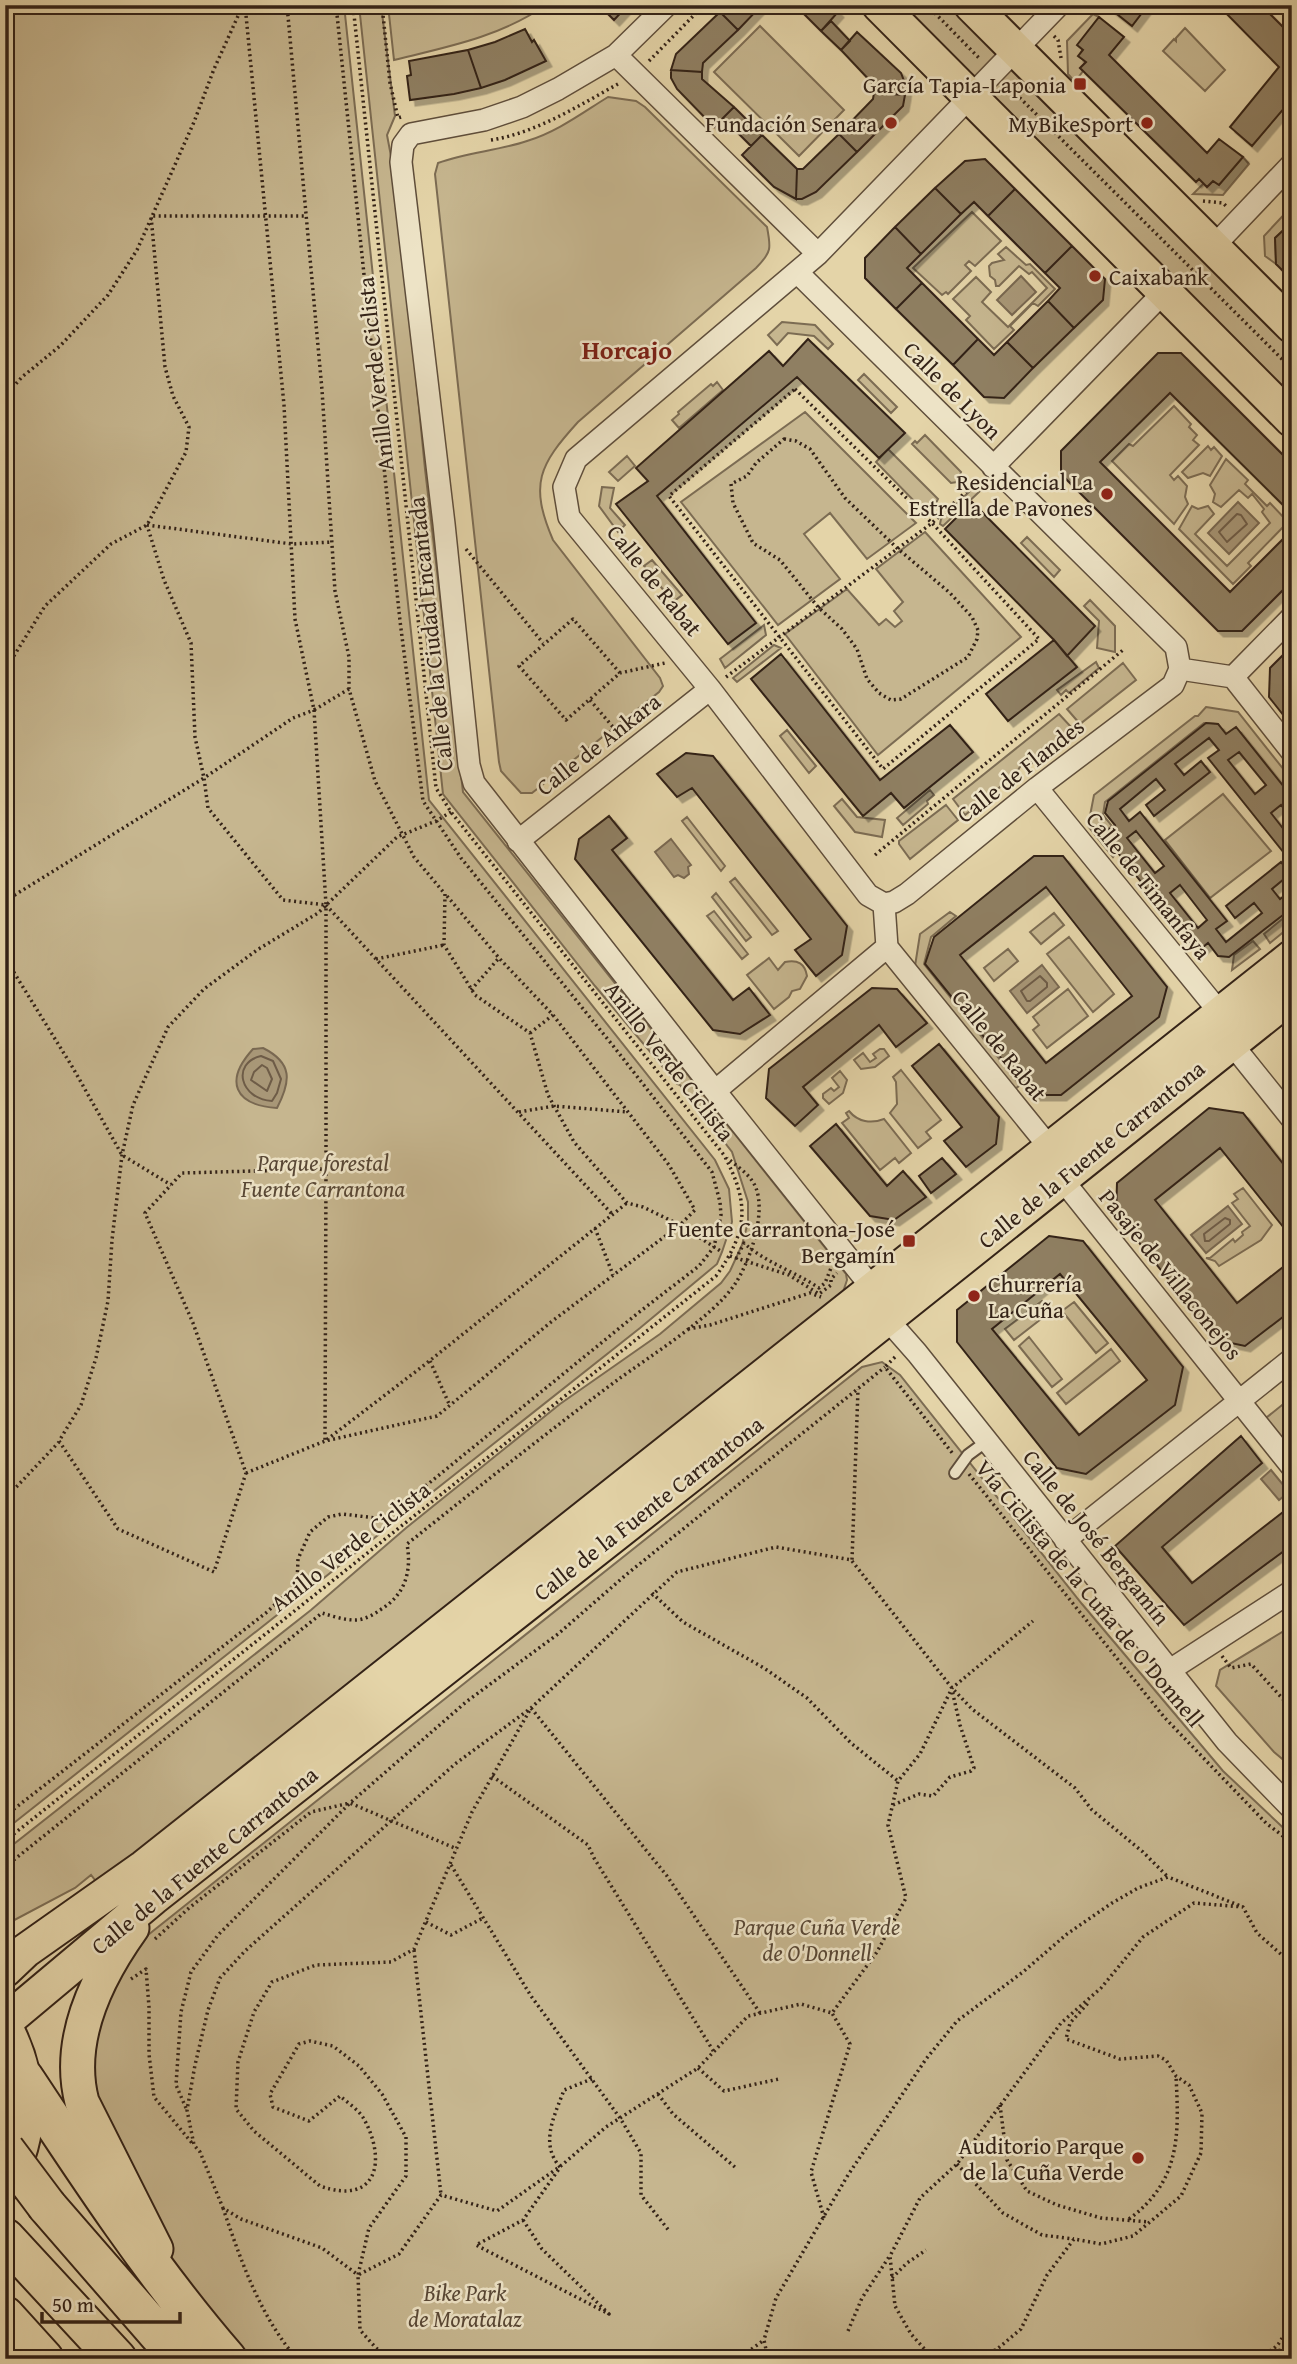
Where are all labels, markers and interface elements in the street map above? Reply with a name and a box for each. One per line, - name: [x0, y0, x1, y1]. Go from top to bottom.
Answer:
- place label: García Tapia-Laponia: [863, 68, 1066, 101]
- marker: García Tapia-Laponia: [1072, 76, 1088, 92]
- place label: Fundación Senara: [705, 107, 877, 140]
- place label: MyBikeSport: [1008, 107, 1133, 140]
- marker: Fundación Senara: [883, 115, 899, 131]
- marker: MyBikeSport: [1139, 115, 1155, 131]
- place label: Caixabank: [1109, 260, 1209, 293]
- marker: Caixabank: [1087, 268, 1103, 284]
- street label: Anillo Verde Ciclista: [348, 275, 402, 473]
- district label: Horcajo: [582, 330, 672, 369]
- street label: Calle de Lyon: [896, 333, 1010, 447]
- place label: Residencial La Estrella de Pavones: [909, 465, 1093, 524]
- marker: Residencial La Estrella de Pavones: [1099, 486, 1115, 502]
- street label: Calle de la Ciudad Encantada: [399, 495, 461, 773]
- street label: Calle de Rabat: [600, 517, 710, 643]
- street label: Calle de Ankara: [529, 685, 667, 803]
- street label: Calle de Flandes: [949, 710, 1091, 830]
- street label: Calle de Timanfaya: [1079, 804, 1219, 966]
- street label: Anillo Verde Ciclista: [597, 974, 743, 1148]
- street label: Calle de Rabat: [945, 982, 1055, 1108]
- street label: Calle de la Fuente Carrantona: [970, 1052, 1212, 1256]
- park label: Parque forestal Fuente Carrantona: [240, 1146, 405, 1205]
- street label: Pasaje de Villaconejos: [1092, 1181, 1250, 1367]
- place label: Fuente Carrantona-José Bergamín: [667, 1212, 895, 1271]
- marker: Fuente Carrantona-José Bergamín: [901, 1233, 917, 1249]
- place label: Churrería La Cuña: [988, 1267, 1082, 1326]
- marker: Churrería La Cuña: [966, 1288, 982, 1304]
- street label: Calle de la Fuente Carrantona: [526, 1408, 770, 1608]
- street label: Calle de José Bergamín: [1016, 1442, 1178, 1632]
- street label: Vía Ciclista de la Cuña de O'Donnell: [968, 1452, 1212, 1734]
- street label: Anillo Verde Ciclista: [263, 1473, 437, 1619]
- street label: Calle de la Fuente Carrantona: [83, 1758, 325, 1962]
- park label: Parque Cuña Verde de O'Donnell: [733, 1910, 900, 1969]
- place label: Auditorio Parque de la Cuña Verde: [959, 2129, 1124, 2188]
- marker: Auditorio Parque de la Cuña Verde: [1130, 2150, 1146, 2166]
- park label: Bike Park de Moratalaz: [408, 2276, 522, 2335]
- scale bar: [42, 2280, 180, 2324]
- text: 50 m: [52, 2289, 94, 2320]

